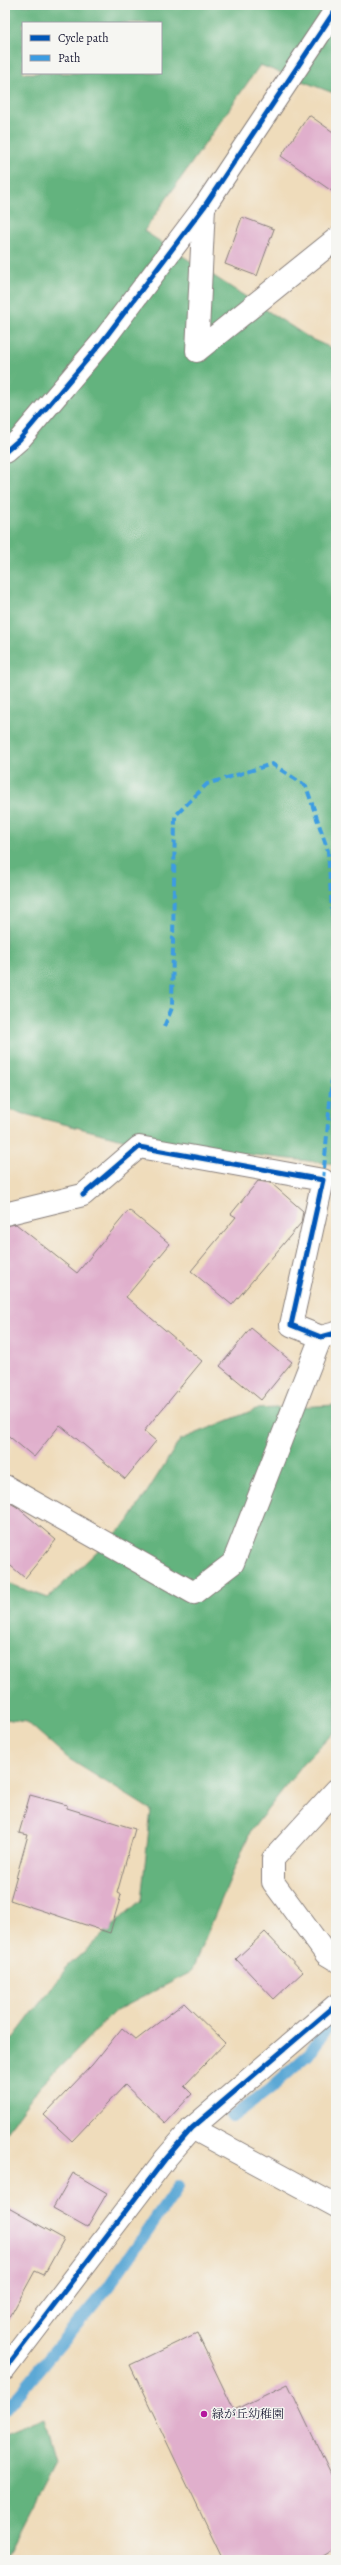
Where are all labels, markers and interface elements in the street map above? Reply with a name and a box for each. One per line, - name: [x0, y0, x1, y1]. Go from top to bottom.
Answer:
- legend: [22, 22, 162, 74]
- text: Cycle path: [58, 30, 109, 46]
- text: Path: [58, 50, 81, 66]
- place label: 緑が丘幼稚園: [212, 2406, 284, 2422]
- marker: 緑が丘幼稚園: [199, 2409, 209, 2419]

